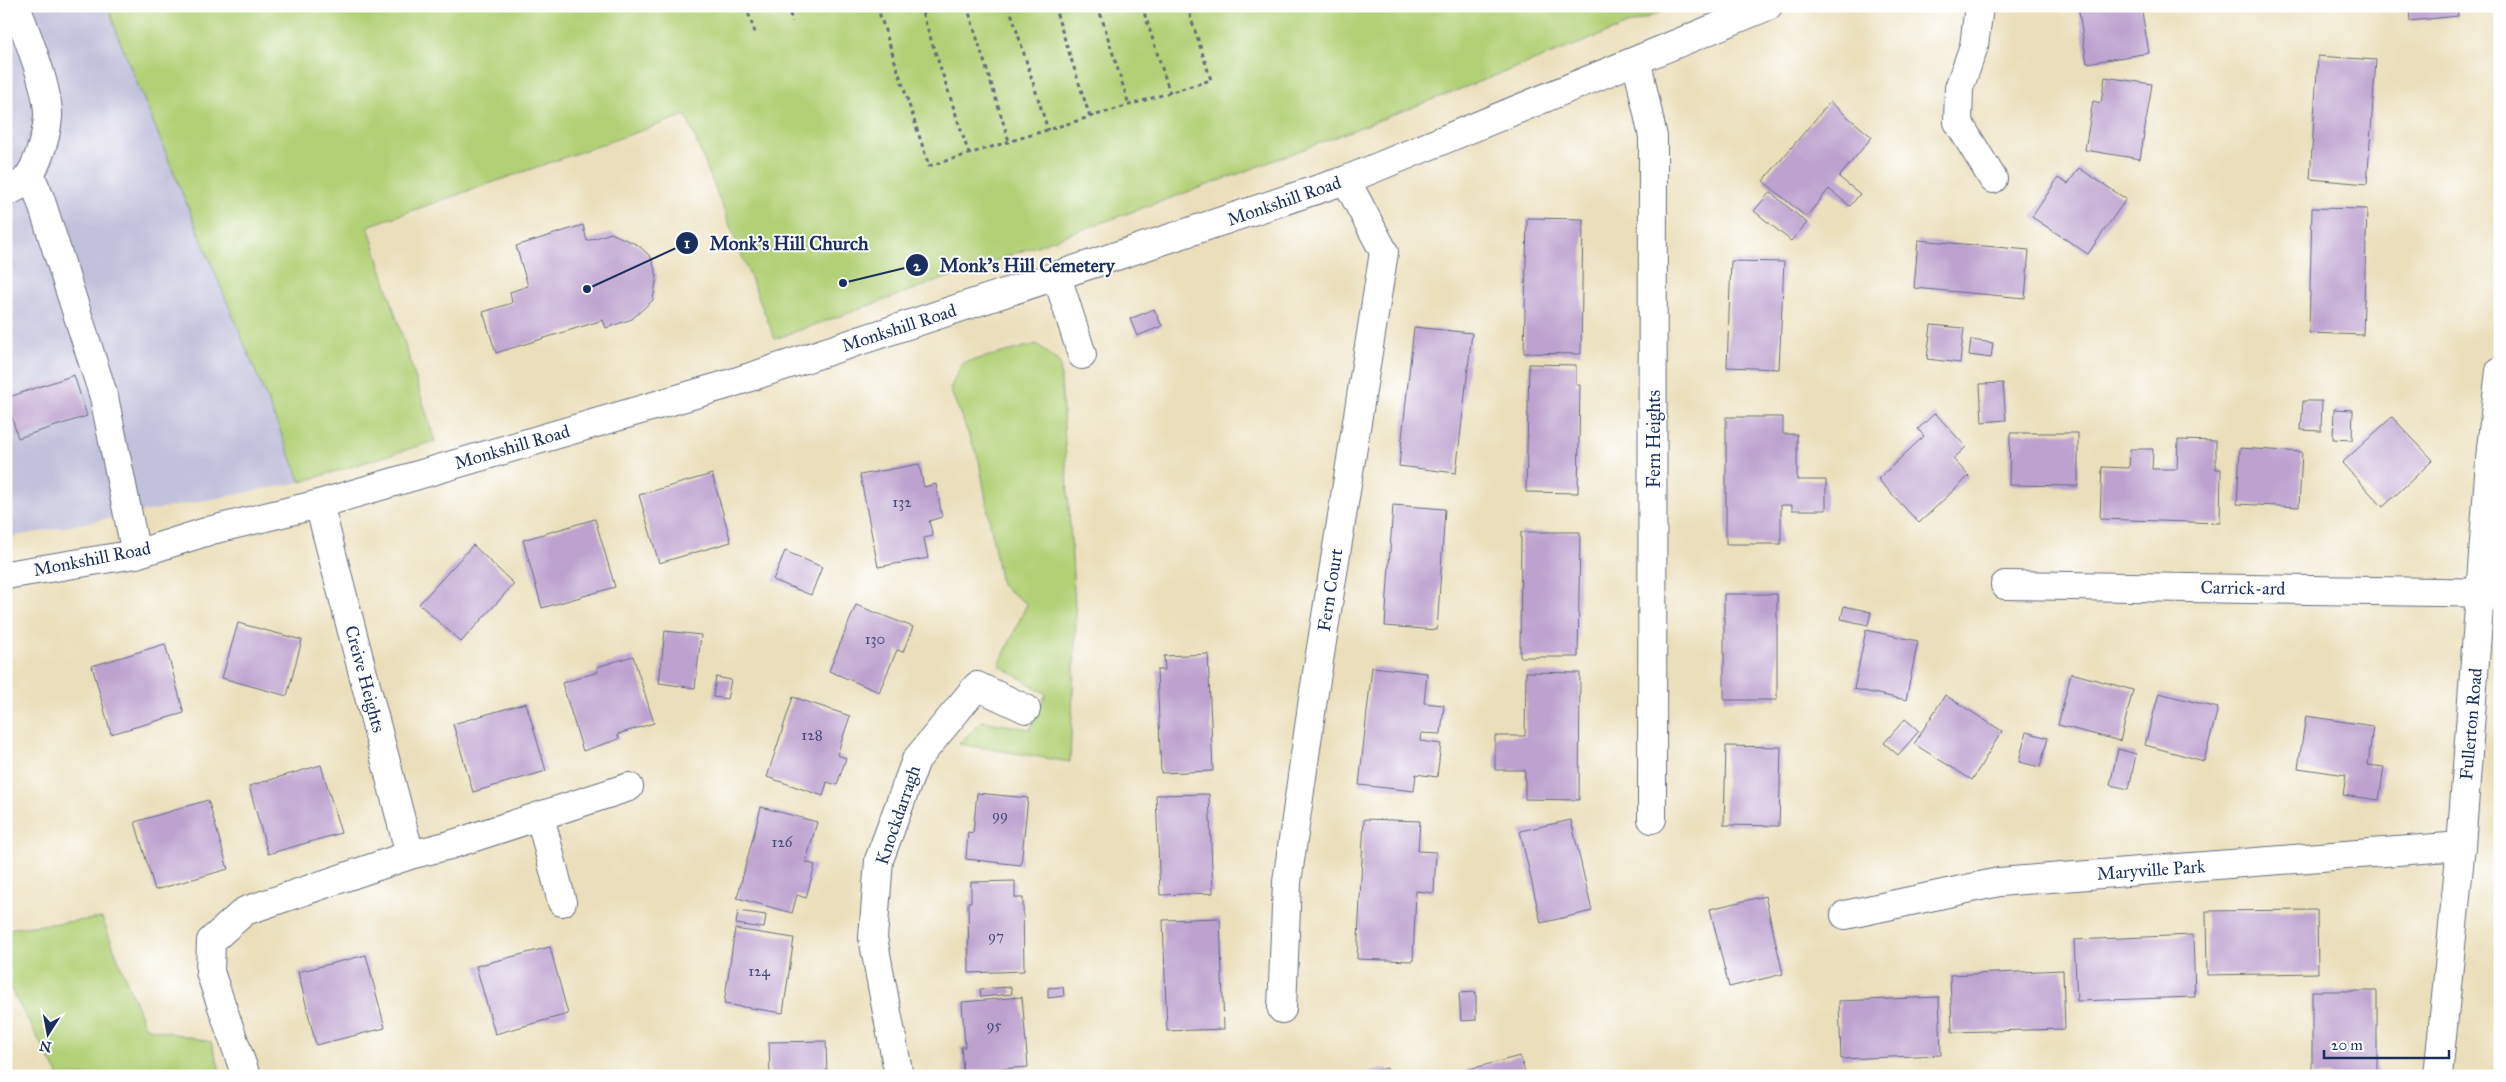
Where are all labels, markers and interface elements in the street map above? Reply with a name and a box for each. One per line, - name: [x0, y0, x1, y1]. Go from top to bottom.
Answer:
- street label: Monkshill Road: [1224, 171, 1344, 231]
- callout: Monk's Hill Church: [675, 226, 879, 260]
- text: Monk's Hill Church: [710, 232, 869, 255]
- text: 1: [684, 234, 690, 252]
- callout: Monk's Hill Cemetery: [904, 248, 1124, 282]
- text: Monk's Hill Cemetery: [939, 254, 1116, 278]
- text: 2: [913, 257, 921, 275]
- street label: Monkshill Road: [839, 299, 959, 357]
- street label: Fern Heights: [1643, 390, 1666, 488]
- street label: Monkshill Road: [452, 420, 572, 474]
- house number: 132: [892, 493, 912, 511]
- street label: Monkshill Road: [31, 537, 153, 581]
- street label: Fern Court: [1313, 546, 1347, 633]
- street label: Carrick-ard: [2200, 576, 2286, 600]
- street label: Creive Heights: [339, 623, 390, 735]
- house number: 130: [865, 630, 885, 648]
- street label: Fullerton Road: [2455, 667, 2487, 781]
- house number: 128: [801, 726, 823, 744]
- street label: Knockdarragh: [871, 762, 926, 868]
- house number: 99: [992, 806, 1008, 824]
- house number: 126: [771, 833, 794, 851]
- street label: Maryville Park: [2096, 855, 2207, 885]
- house number: 97: [988, 927, 1004, 945]
- house number: 124: [748, 962, 770, 980]
- north arrow: [22, 1010, 72, 1060]
- house number: 95: [986, 1016, 1002, 1034]
- scale bar: [2324, 1027, 2448, 1059]
- text: 20 m: [2331, 1036, 2363, 1054]
- text: N: [38, 1037, 53, 1056]

